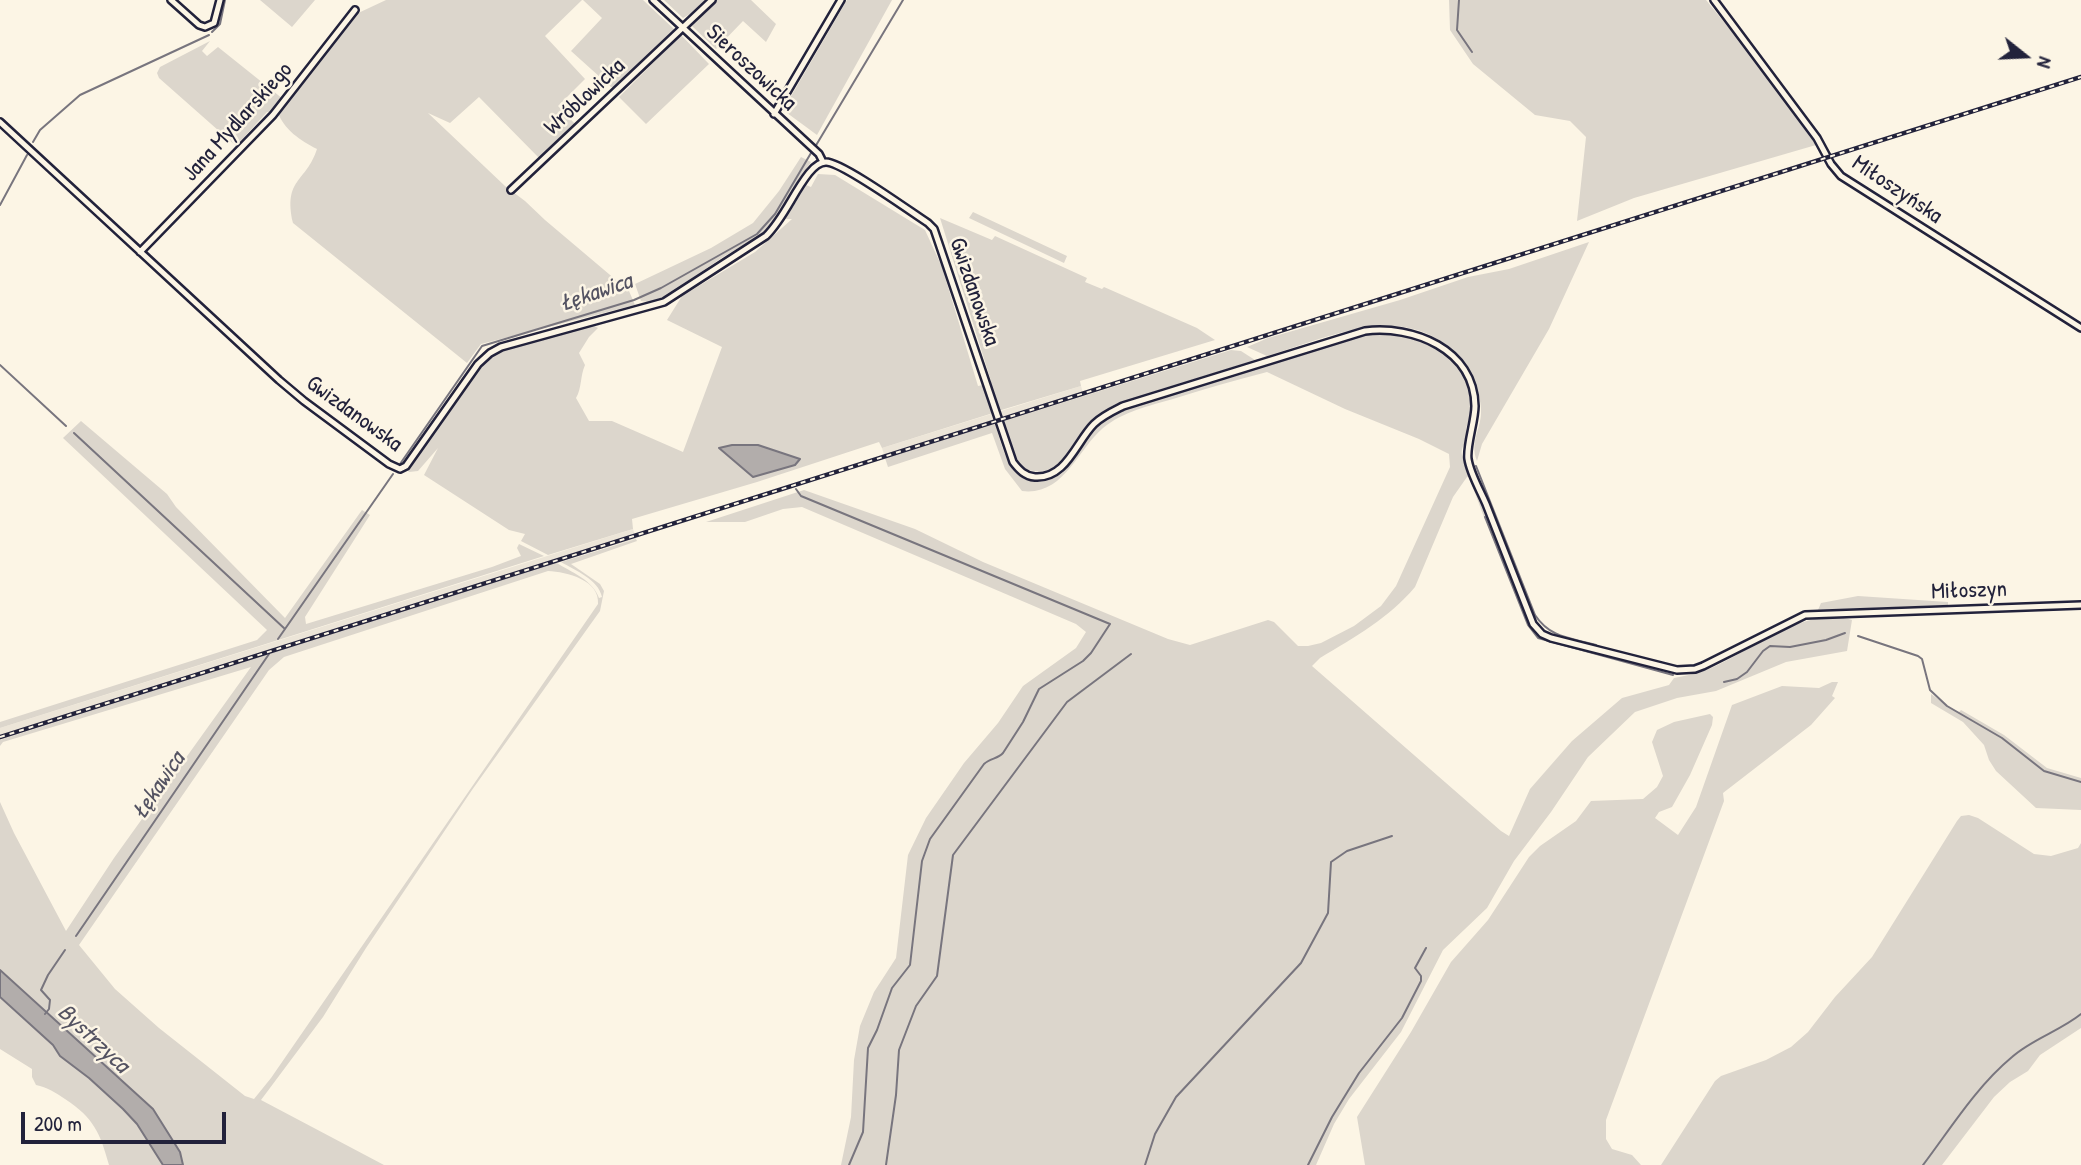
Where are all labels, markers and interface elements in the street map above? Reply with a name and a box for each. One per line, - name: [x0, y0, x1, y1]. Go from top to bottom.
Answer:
- street label: Sieroszowicka: [700, 19, 802, 117]
- north arrow: [1990, 21, 2060, 91]
- street label: Wróblowicka: [539, 53, 631, 141]
- text: N: [2031, 54, 2059, 71]
- street label: Jana Mydlarskiego: [177, 57, 299, 187]
- street label: Miłoszyńska: [1847, 150, 1947, 230]
- street label: Gwizdanowska: [943, 234, 1005, 350]
- water label: Łękawica: [556, 267, 636, 319]
- street label: Gwizdanowska: [300, 370, 408, 458]
- street label: Miłoszyn: [1931, 576, 2007, 606]
- water label: Łękawica: [126, 747, 192, 825]
- water label: Bystrzyca: [51, 998, 135, 1080]
- scale bar: [24, 1098, 229, 1142]
- text: 200 m: [34, 1109, 82, 1138]

